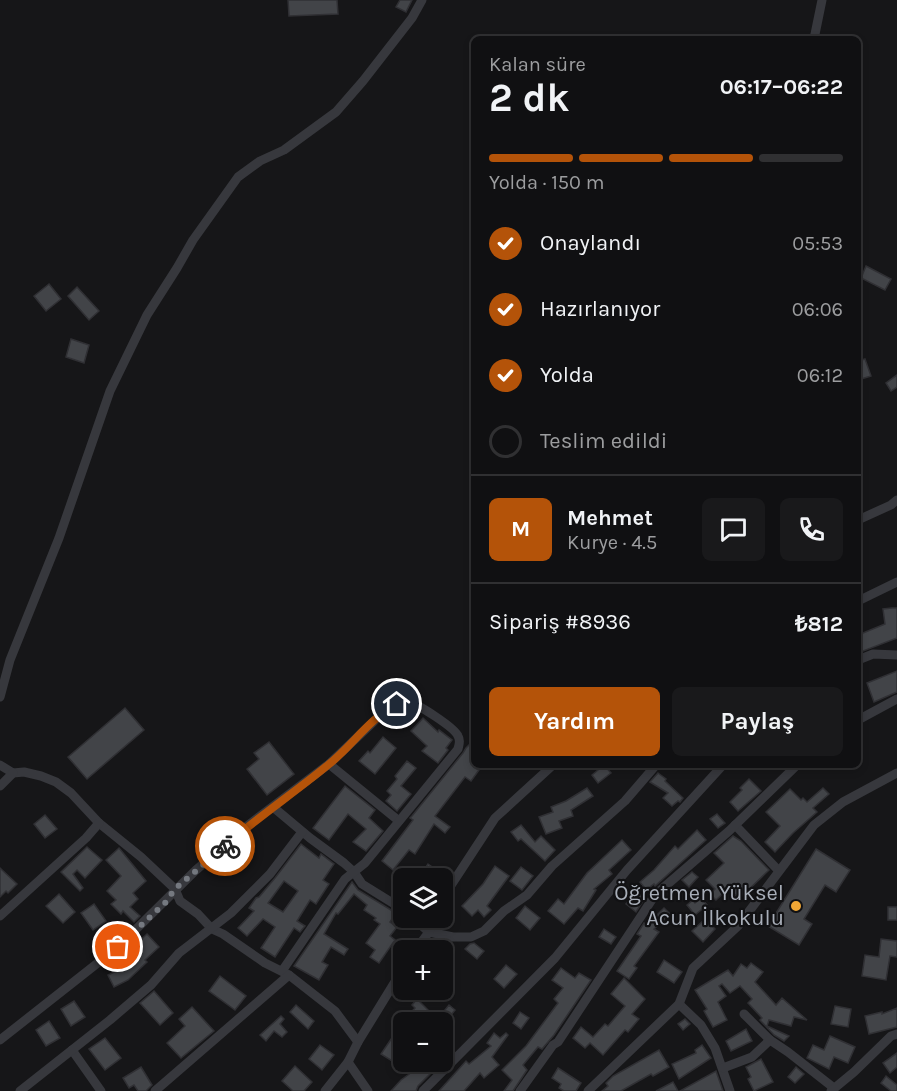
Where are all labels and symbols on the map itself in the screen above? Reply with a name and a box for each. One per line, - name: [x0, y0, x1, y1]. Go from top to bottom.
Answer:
- pin: [371, 678, 422, 729]
- courier: [195, 816, 255, 876]
- place label: Öğretmen Yüksel Acun İlkokulu: [614, 880, 784, 931]
- marker: Öğretmen Yüksel Acun İlkokulu: [789, 899, 803, 913]
- pin: [92, 921, 143, 972]

